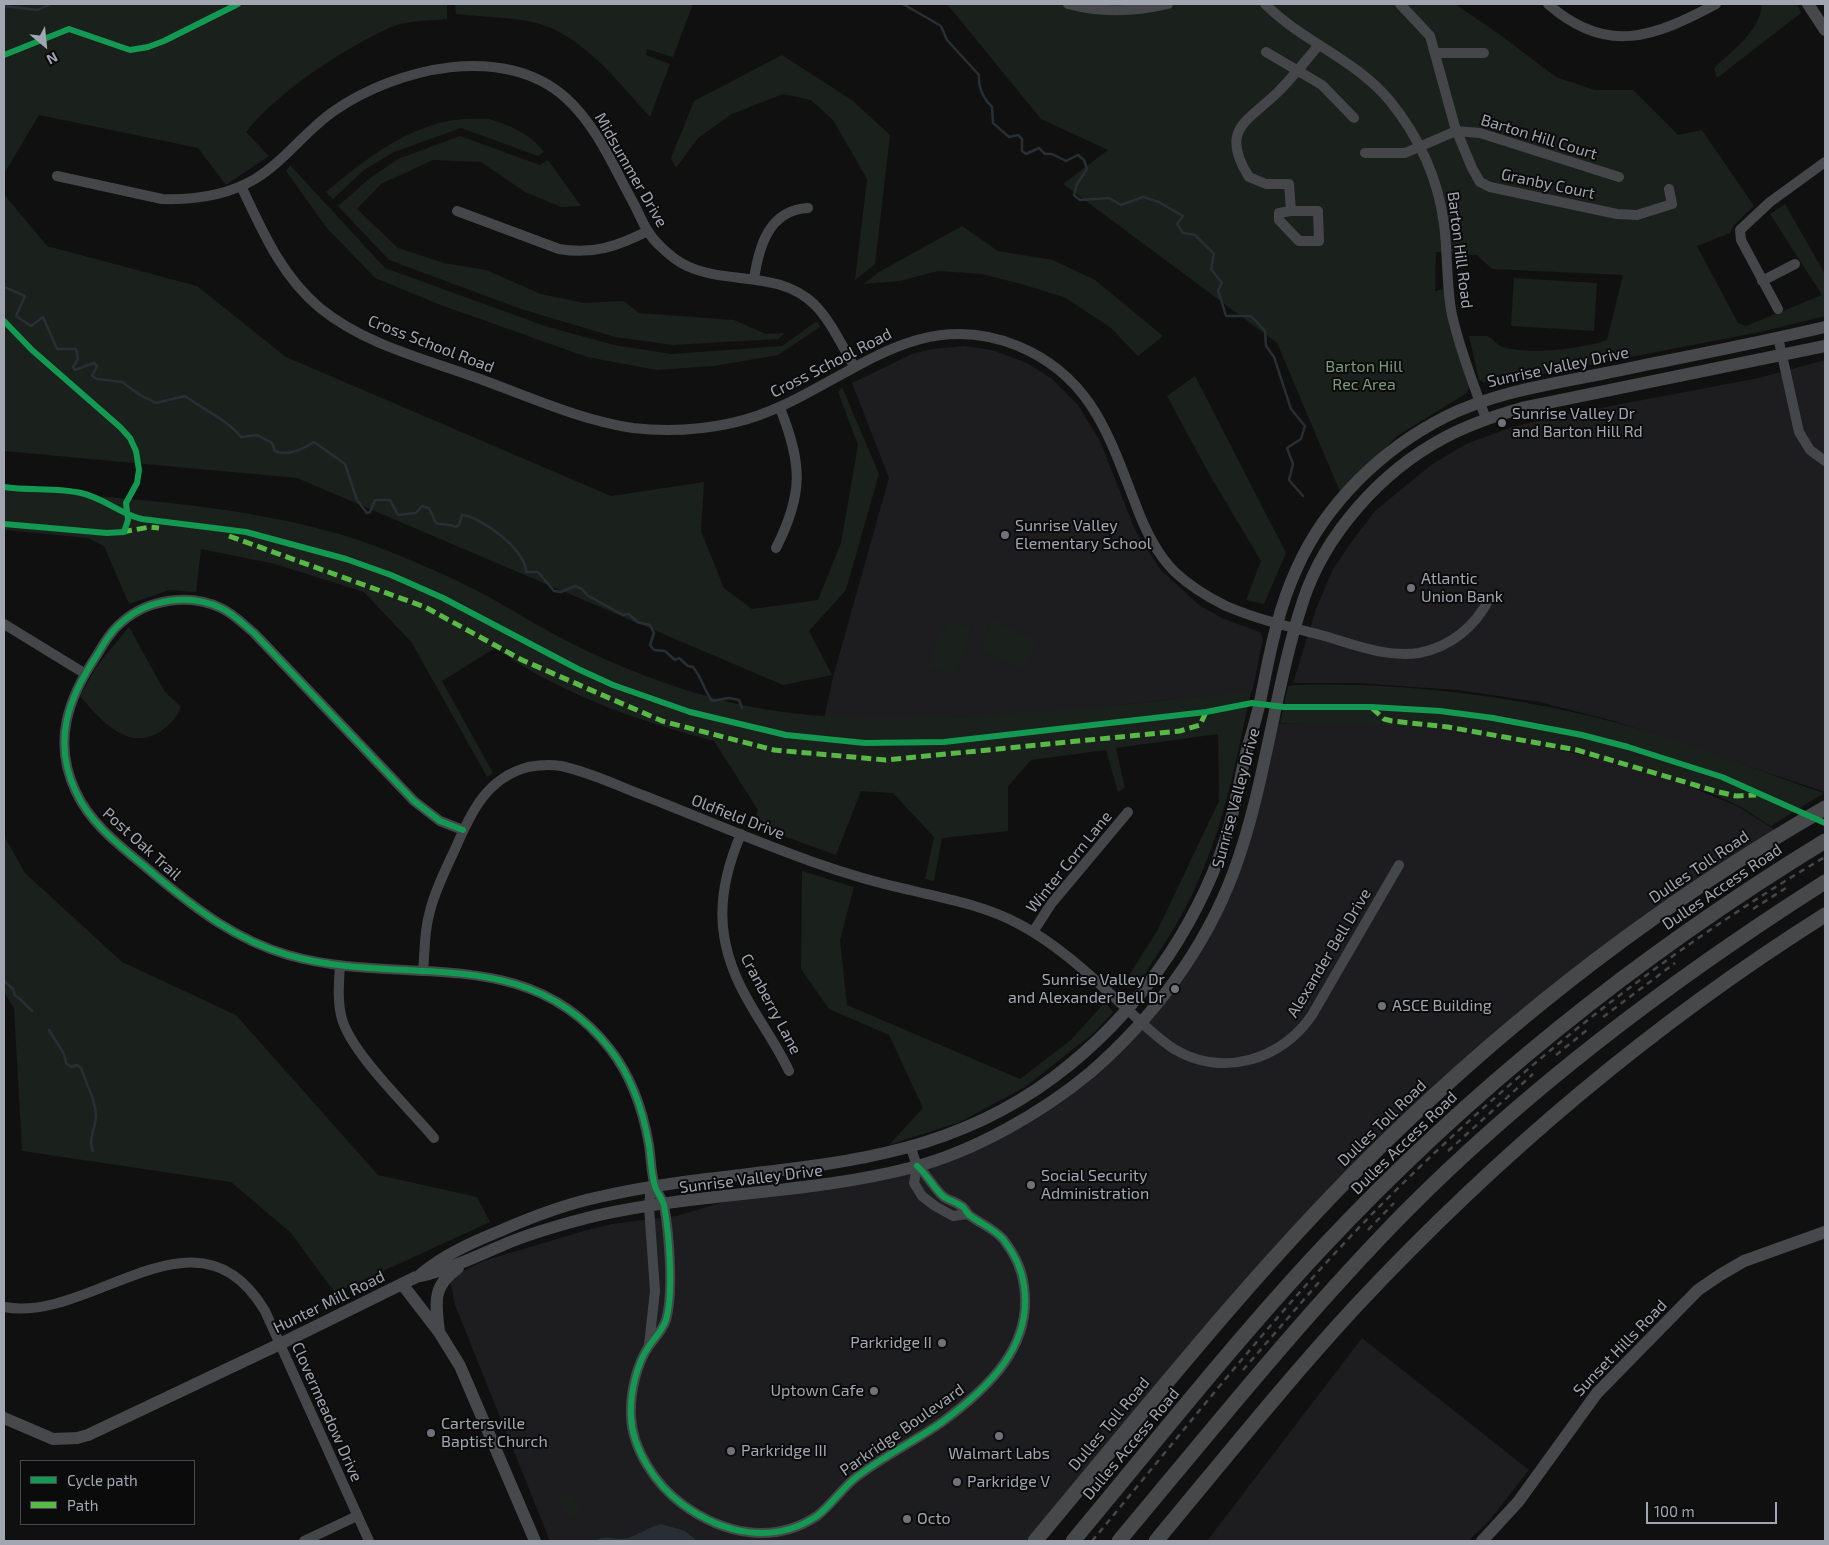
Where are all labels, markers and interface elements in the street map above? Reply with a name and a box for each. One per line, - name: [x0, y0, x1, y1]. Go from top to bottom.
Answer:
- north arrow: [20, 20, 70, 70]
- text: N: [44, 49, 61, 69]
- street label: Midsummer Drive: [590, 109, 672, 231]
- street label: Barton Hill Court: [1478, 110, 1600, 164]
- street label: Granby Court: [1499, 165, 1597, 203]
- street label: Barton Hill Road: [1443, 190, 1477, 310]
- street label: Cross School Road: [365, 311, 497, 377]
- street label: Cross School Road: [767, 324, 895, 402]
- street label: Sunrise Valley Drive: [1485, 343, 1631, 391]
- park label: Barton Hill Rec Area: [1325, 357, 1403, 395]
- place label: Sunrise Valley Dr and Barton Hill Rd: [1512, 404, 1643, 442]
- marker: Sunrise Valley Dr and Barton Hill Rd: [1496, 417, 1508, 429]
- place label: Sunrise Valley Elementary School: [1015, 516, 1152, 554]
- marker: Sunrise Valley Elementary School: [999, 529, 1011, 541]
- place label: Atlantic Union Bank: [1421, 569, 1503, 607]
- marker: Atlantic Union Bank: [1405, 582, 1417, 594]
- street label: Sunrise Valley Drive: [1208, 726, 1264, 870]
- street label: Oldfield Drive: [689, 790, 787, 844]
- street label: Post Oak Trail: [99, 804, 185, 884]
- street label: Winter Corn Lane: [1022, 807, 1116, 917]
- street label: Dulles Toll Road: [1646, 827, 1752, 907]
- street label: Dulles Access Road: [1659, 840, 1785, 934]
- street label: Alexander Bell Drive: [1283, 885, 1375, 1021]
- street label: Cranberry Lane: [736, 950, 806, 1058]
- place label: Sunrise Valley Dr and Alexander Bell Dr: [1008, 970, 1165, 1008]
- marker: Sunrise Valley Dr and Alexander Bell Dr: [1169, 983, 1181, 995]
- place label: ASCE Building: [1392, 996, 1492, 1016]
- marker: ASCE Building: [1376, 1000, 1388, 1012]
- street label: Dulles Toll Road: [1334, 1076, 1430, 1170]
- street label: Dulles Access Road: [1347, 1087, 1461, 1199]
- street label: Sunrise Valley Drive: [678, 1161, 824, 1197]
- place label: Social Security Administration: [1041, 1166, 1149, 1204]
- marker: Social Security Administration: [1025, 1179, 1037, 1191]
- street label: Hunter Mill Road: [270, 1267, 388, 1337]
- street label: Sunset Hills Road: [1569, 1296, 1671, 1400]
- place label: Parkridge II: [850, 1333, 932, 1353]
- marker: Parkridge II: [936, 1337, 948, 1349]
- street label: Clovermeadow Drive: [288, 1339, 366, 1485]
- street label: Dulles Toll Road: [1064, 1373, 1154, 1475]
- street label: Parkridge Boulevard: [836, 1380, 968, 1480]
- place label: Uptown Cafe: [770, 1381, 864, 1401]
- street label: Dulles Access Road: [1079, 1384, 1183, 1504]
- marker: Uptown Cafe: [868, 1385, 880, 1397]
- place label: Cartersville Baptist Church: [441, 1414, 548, 1452]
- marker: Cartersville Baptist Church: [425, 1427, 437, 1439]
- marker: Walmart Labs: [993, 1430, 1005, 1442]
- place label: Parkridge III: [741, 1441, 827, 1461]
- place label: Walmart Labs: [948, 1444, 1050, 1464]
- marker: Parkridge III: [725, 1445, 737, 1457]
- legend: [20, 1460, 195, 1525]
- text: Cycle path: [67, 1471, 138, 1489]
- place label: Parkridge V: [967, 1472, 1050, 1492]
- marker: Parkridge V: [951, 1476, 963, 1488]
- scale bar: [1649, 1492, 1780, 1524]
- text: Path: [67, 1496, 98, 1514]
- text: 100 m: [1654, 1502, 1695, 1520]
- place label: Octo: [917, 1509, 951, 1529]
- marker: Octo: [901, 1513, 913, 1525]

